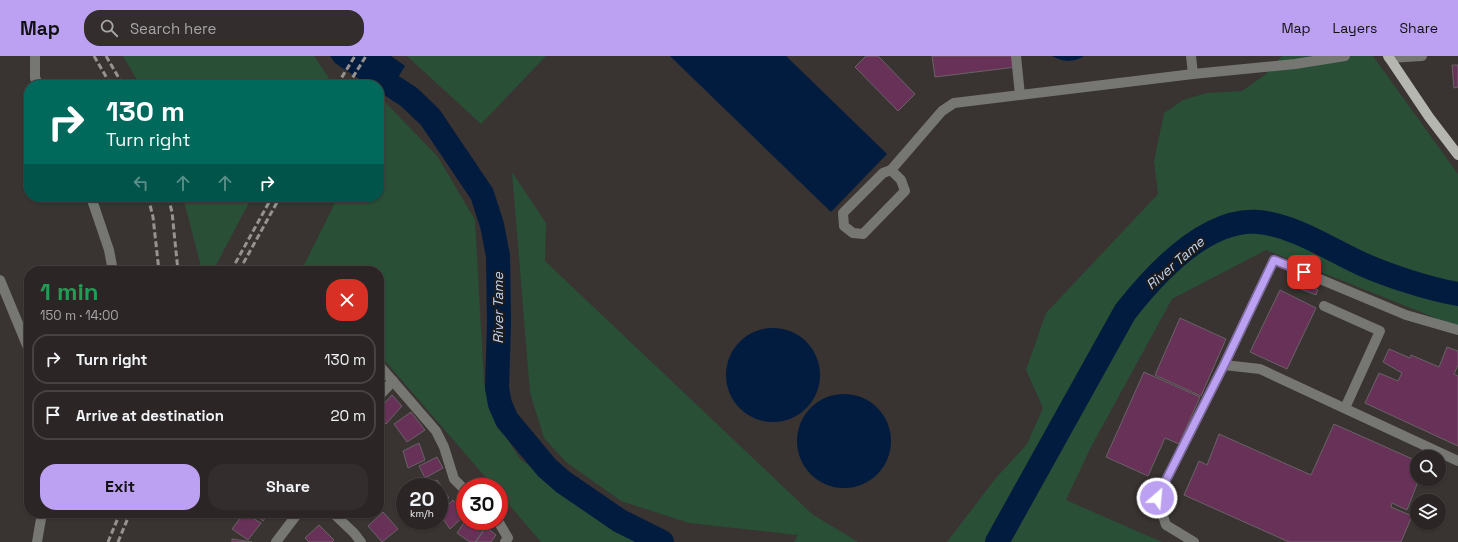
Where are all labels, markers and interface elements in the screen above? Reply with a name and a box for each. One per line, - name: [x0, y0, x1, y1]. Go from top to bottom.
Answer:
- search box: [84, 10, 364, 46]
- text: Map: [20, 16, 60, 41]
- icon: search: [98, 17, 120, 39]
- text: Search here: [130, 19, 216, 38]
- text: Map: [1281, 19, 1311, 37]
- text: Layers: [1333, 19, 1377, 37]
- text: Share: [1399, 19, 1438, 37]
- text: 130 m: [106, 93, 185, 129]
- icon: right: [40, 96, 92, 148]
- text: Turn right: [106, 128, 190, 151]
- icon: left: [130, 172, 152, 194]
- icon: ahead: [172, 172, 194, 194]
- icon: ahead: [214, 172, 236, 194]
- icon: right: [256, 172, 278, 194]
- water label: River Tame: [1142, 232, 1209, 293]
- pin: [1287, 255, 1321, 289]
- icon: arrive: [1293, 261, 1315, 283]
- water label: River Tame: [489, 271, 507, 344]
- text: 1 min: [40, 276, 99, 307]
- button: close: [326, 279, 368, 321]
- text: 150 m · 14:00: [40, 307, 119, 324]
- icon: right: [42, 348, 64, 370]
- text: Turn right: [76, 350, 147, 369]
- text: 130 m: [324, 350, 366, 369]
- icon: arrive: [42, 404, 64, 426]
- text: Arrive at destination: [76, 406, 224, 425]
- text: 20 m: [331, 406, 366, 425]
- map controls: [1410, 450, 1446, 530]
- button: search: [1410, 450, 1446, 486]
- button: Exit: [40, 464, 200, 510]
- button: Share: [208, 464, 368, 510]
- position arrow: [1136, 477, 1178, 519]
- speed limit sign: 30: [456, 478, 508, 530]
- text: 20: [410, 486, 434, 512]
- button: layers: [1410, 494, 1446, 530]
- text: km/h: [410, 507, 434, 520]

